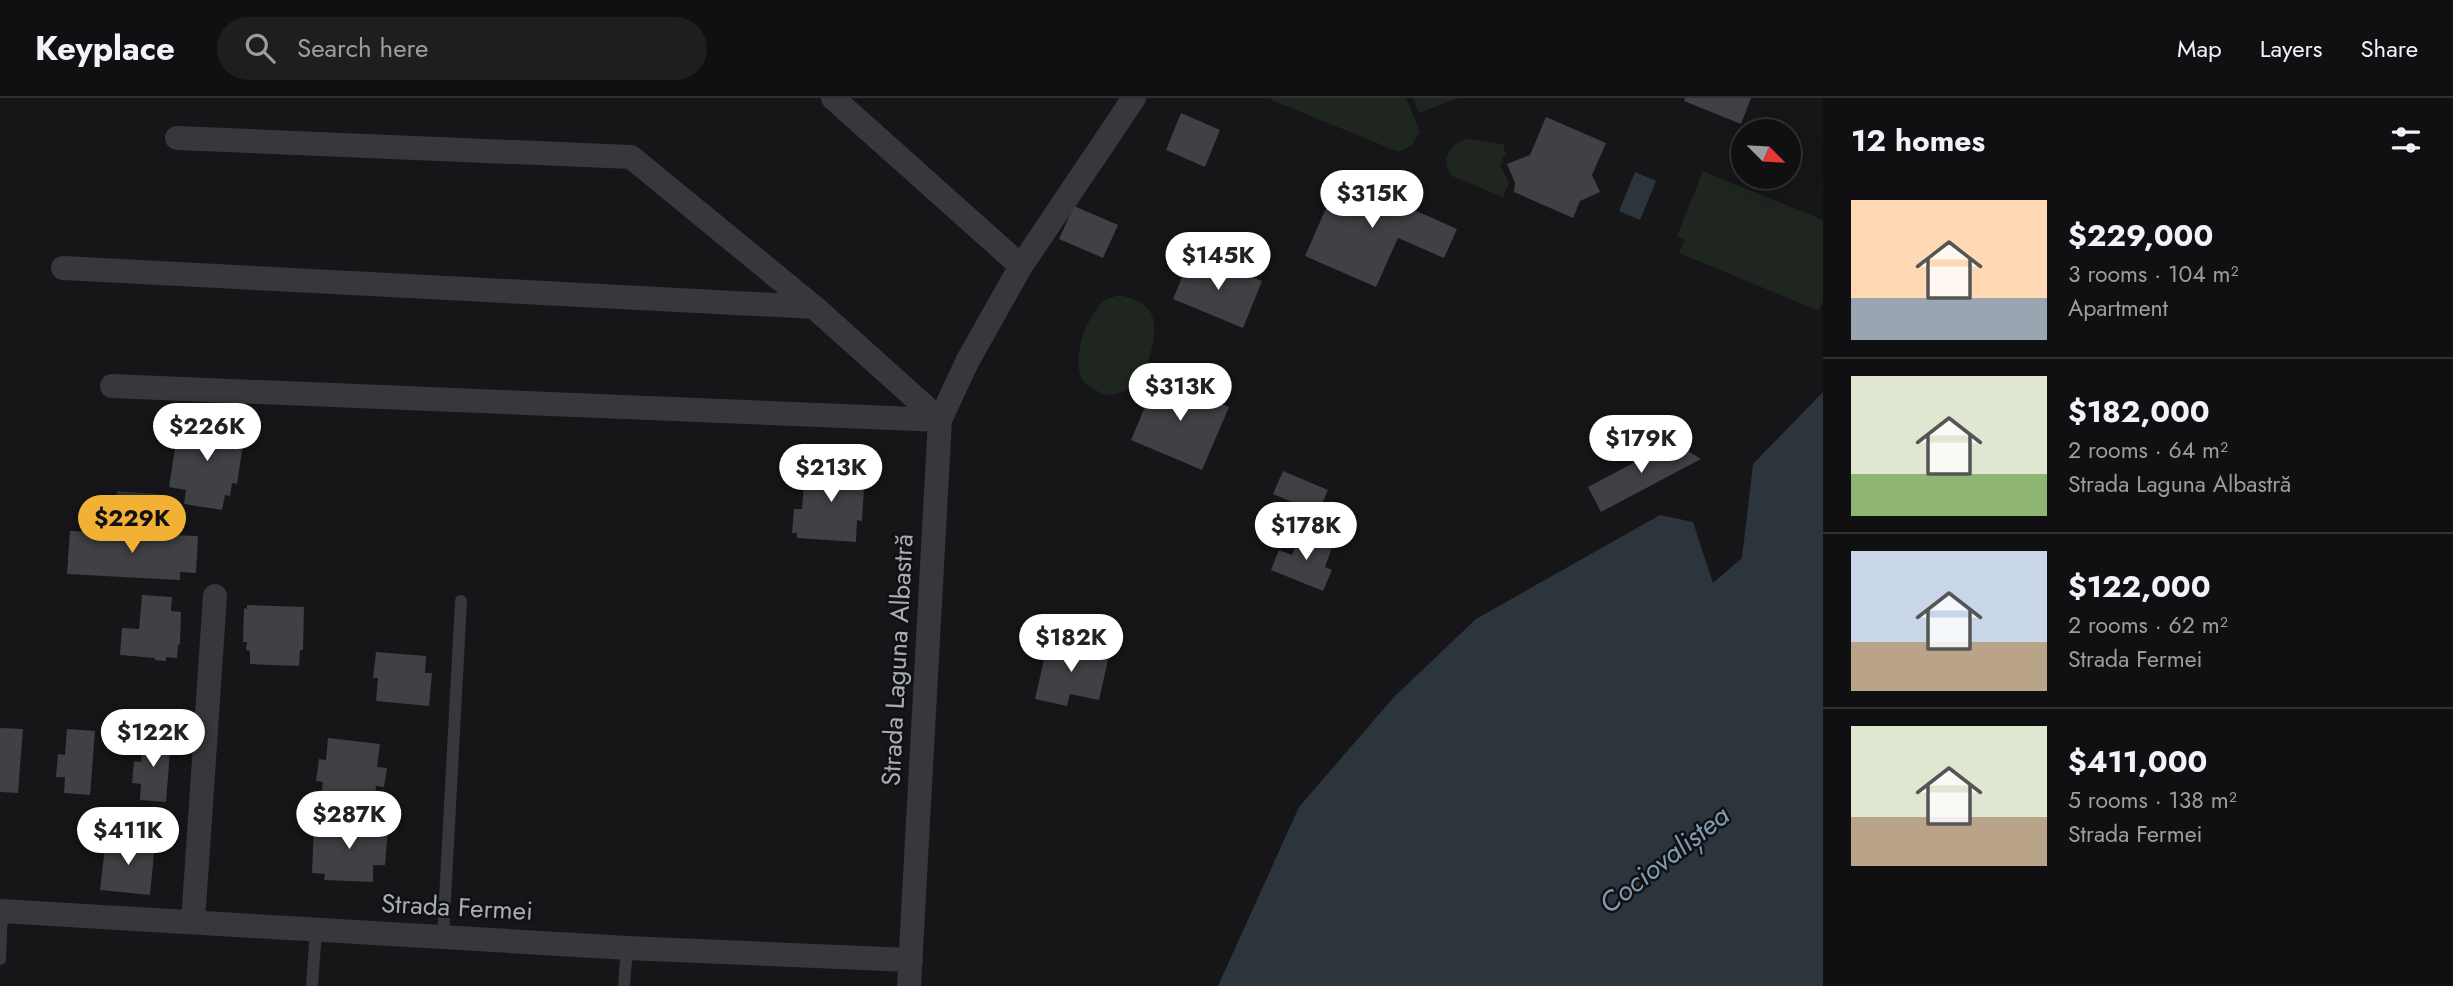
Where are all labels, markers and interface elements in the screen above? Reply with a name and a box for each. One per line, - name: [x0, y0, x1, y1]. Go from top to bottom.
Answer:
- search box: [217, 17, 707, 80]
- text: Keyplace: [35, 25, 175, 72]
- icon: search: [241, 29, 279, 67]
- text: Search here: [297, 29, 428, 67]
- text: Map: [2177, 31, 2222, 66]
- text: Layers: [2260, 31, 2322, 66]
- text: Share: [2360, 31, 2418, 66]
- north arrow: [1731, 119, 1801, 189]
- map controls: [1731, 119, 1801, 189]
- text: 12 homes: [1851, 119, 1985, 162]
- icon: filters: [2387, 121, 2425, 159]
- pin: $315K: [1323, 170, 1421, 230]
- text: $315K: [1336, 176, 1408, 210]
- text: $229,000: [2068, 214, 2213, 257]
- icon: home: [1907, 228, 1991, 312]
- pin: $145K: [1169, 232, 1267, 292]
- text: $145K: [1182, 238, 1254, 272]
- text: 3 rooms · 104 m²: [2068, 257, 2238, 291]
- text: Apartment: [2068, 291, 2168, 325]
- pin: $313K: [1131, 364, 1229, 423]
- text: $313K: [1145, 369, 1215, 403]
- text: $182,000: [2068, 390, 2210, 433]
- pin: $226K: [158, 404, 256, 463]
- icon: home: [1907, 404, 1991, 488]
- text: $226K: [169, 409, 245, 443]
- pin: $179K: [1592, 416, 1690, 475]
- text: $179K: [1605, 421, 1677, 455]
- text: 2 rooms · 64 m²: [2068, 433, 2228, 467]
- pin: $213K: [782, 444, 880, 504]
- text: $213K: [795, 450, 867, 484]
- text: Strada Laguna Albastră: [2068, 467, 2291, 501]
- pin: $229K: [83, 496, 181, 555]
- text: $229K: [94, 501, 170, 535]
- pin: $178K: [1257, 503, 1355, 562]
- text: $178K: [1271, 508, 1341, 542]
- street label: Strada Laguna Albastră: [871, 533, 923, 787]
- text: $122,000: [2068, 565, 2211, 608]
- icon: home: [1907, 579, 1991, 663]
- text: 2 rooms · 62 m²: [2068, 608, 2228, 642]
- pin: $182K: [1022, 614, 1120, 674]
- text: $182K: [1035, 620, 1107, 654]
- text: Strada Fermei: [2068, 642, 2202, 676]
- pin: $122K: [104, 710, 202, 769]
- text: $122K: [117, 715, 189, 749]
- text: $411,000: [2068, 740, 2207, 783]
- icon: home: [1907, 754, 1991, 838]
- text: 5 rooms · 138 m²: [2068, 783, 2237, 817]
- pin: $287K: [300, 792, 398, 851]
- water label: Cociovaliștea: [1590, 795, 1739, 923]
- text: $287K: [312, 797, 386, 831]
- pin: $411K: [79, 808, 177, 867]
- text: $411K: [93, 813, 163, 847]
- text: Strada Fermei: [2068, 817, 2202, 851]
- street label: Strada Fermei: [380, 884, 534, 930]

